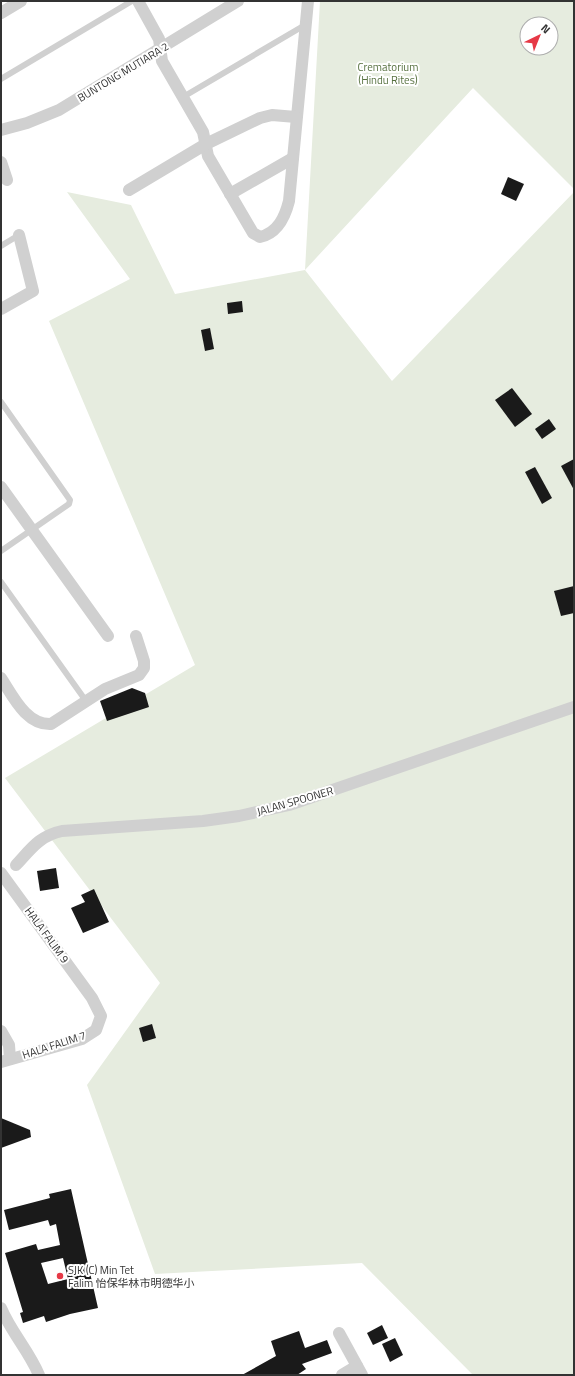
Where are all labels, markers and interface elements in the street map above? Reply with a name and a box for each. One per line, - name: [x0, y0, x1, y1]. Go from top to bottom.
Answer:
- north arrow: [519, 16, 559, 56]
- text: N: [538, 20, 554, 37]
- street label: BUNTONG MUTIARA 2: [74, 38, 172, 106]
- park label: Crematorium (Hindu Rites): [358, 59, 418, 88]
- street label: JALAN SPOONER: [255, 782, 335, 820]
- street label: HALA FALIM 9: [21, 904, 73, 966]
- street label: HALA FALIM 7: [20, 1027, 88, 1063]
- place label: SJK (C) Min Tet Falim 怡保华林市明德华小: [68, 1262, 195, 1291]
- marker: SJK (C) Min Tet Falim 怡保华林市明德华小: [55, 1271, 65, 1281]

